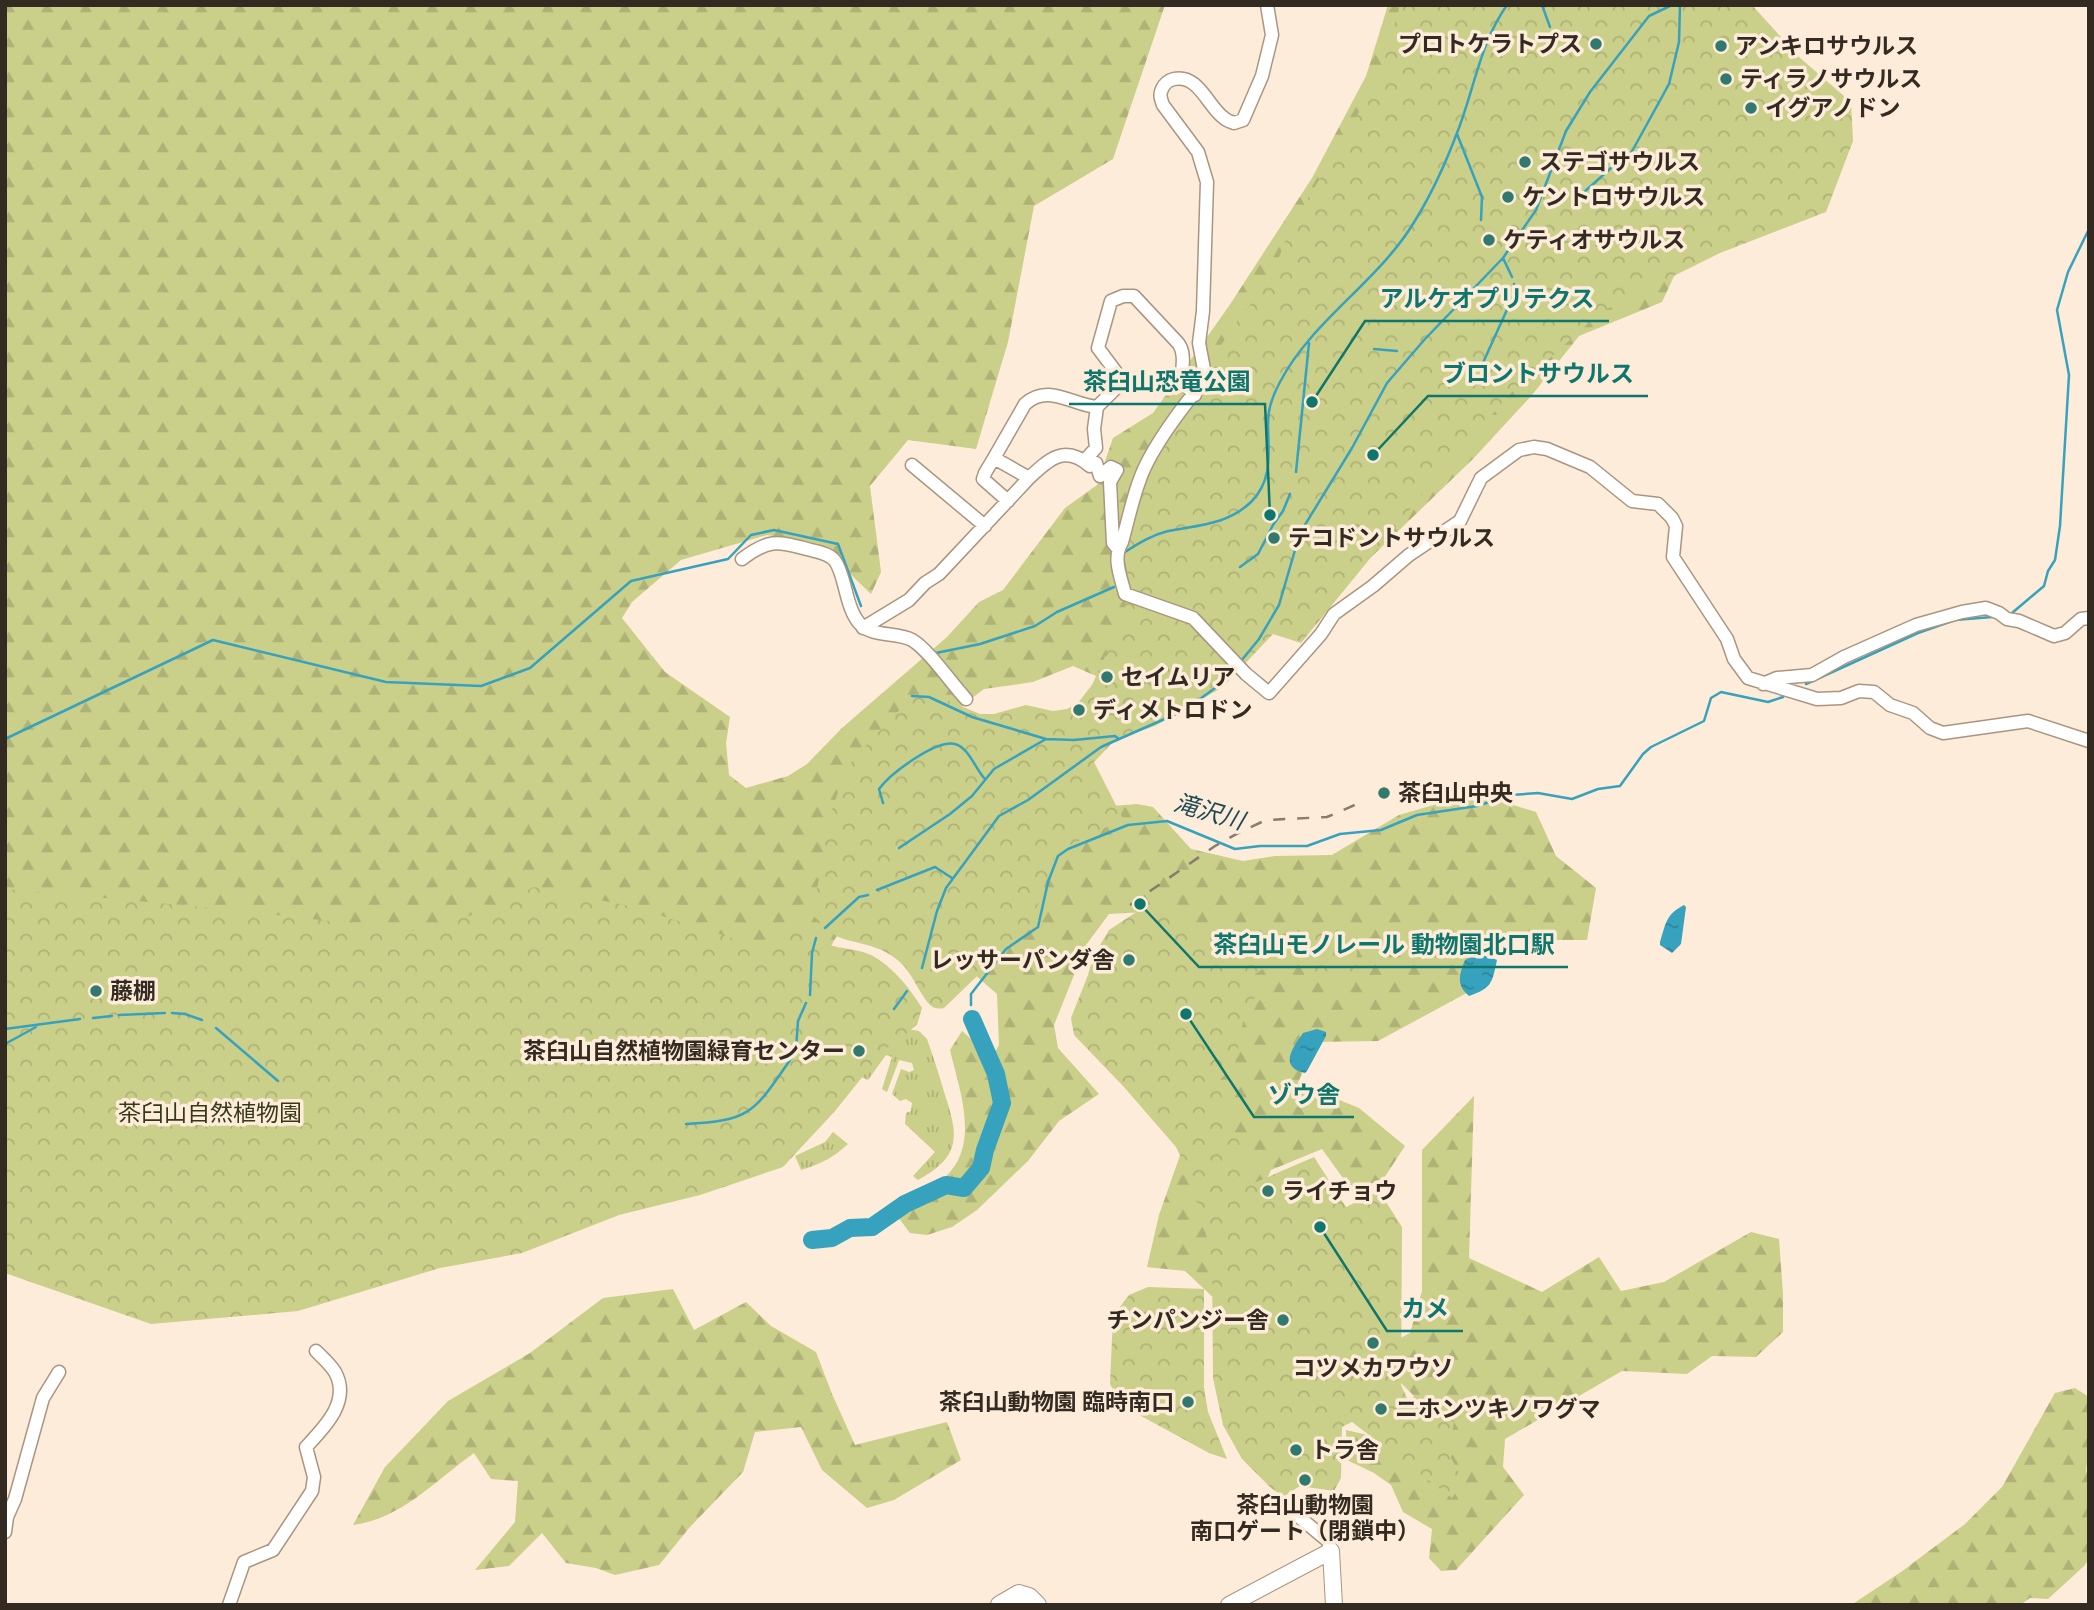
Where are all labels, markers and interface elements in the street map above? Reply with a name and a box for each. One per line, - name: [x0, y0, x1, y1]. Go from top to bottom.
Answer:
- place label: プロトケラトプス: [1398, 30, 1582, 58]
- place label: アンキロサウルス: [1735, 32, 1918, 60]
- marker: プロトケラトプス: [1588, 36, 1604, 52]
- marker: アンキロサウルス: [1713, 38, 1729, 54]
- place label: ティラノサウルス: [1740, 65, 1922, 93]
- marker: ティラノサウルス: [1718, 71, 1734, 87]
- place label: イグアノドン: [1765, 94, 1900, 122]
- marker: イグアノドン: [1743, 100, 1759, 116]
- place label: ステゴサウルス: [1539, 148, 1700, 176]
- marker: ステゴサウルス: [1517, 154, 1533, 170]
- place label: ケントロサウルス: [1522, 183, 1705, 211]
- marker: ケントロサウルス: [1500, 189, 1516, 205]
- place label: ケティオサウルス: [1503, 226, 1685, 254]
- marker: ケティオサウルス: [1481, 232, 1497, 248]
- callout: アルケオプリテクス: [1365, 276, 1609, 321]
- text: アルケオプリテクス: [1379, 284, 1595, 313]
- callout: ブロントサウルス: [1428, 351, 1648, 396]
- callout: 茶臼山恐竜公園: [1069, 359, 1265, 404]
- text: ブロントサウルス: [1442, 359, 1634, 388]
- text: 茶臼山恐竜公園: [1083, 367, 1251, 396]
- place label: テコドントサウルス: [1288, 524, 1495, 552]
- marker: テコドントサウルス: [1266, 530, 1282, 546]
- place label: セイムリア: [1121, 663, 1236, 691]
- marker: セイムリア: [1099, 669, 1115, 685]
- place label: ディメトロドン: [1093, 696, 1252, 724]
- marker: ディメトロドン: [1071, 702, 1087, 718]
- place label: 茶臼山中央: [1398, 779, 1513, 807]
- marker: 茶臼山中央: [1376, 785, 1392, 801]
- water label: 滝沢川: [1171, 788, 1251, 836]
- callout: 茶臼山モノレール 動物園北口駅: [1199, 922, 1568, 967]
- text: 茶臼山モノレール 動物園北口駅: [1213, 930, 1555, 959]
- place label: レッサーパンダ舎: [930, 946, 1115, 974]
- marker: レッサーパンダ舎: [1121, 952, 1137, 968]
- place label: 藤棚: [110, 977, 156, 1005]
- marker: 藤棚: [88, 983, 104, 999]
- place label: 茶臼山自然植物園緑育センター: [523, 1037, 845, 1065]
- marker: 茶臼山自然植物園緑育センター: [851, 1043, 867, 1059]
- callout: ゾウ舎: [1254, 1072, 1354, 1117]
- text: ゾウ舎: [1268, 1080, 1340, 1109]
- park label: 茶臼山自然植物園: [118, 1099, 302, 1127]
- place label: ライチョウ: [1282, 1177, 1397, 1205]
- marker: ライチョウ: [1260, 1183, 1276, 1199]
- callout: カメ: [1387, 1286, 1463, 1331]
- text: カメ: [1401, 1294, 1449, 1323]
- place label: チンパンジー舎: [1107, 1306, 1269, 1334]
- marker: チンパンジー舎: [1275, 1312, 1291, 1328]
- marker: コツメカワウソ: [1365, 1335, 1381, 1351]
- place label: コツメカワウソ: [1293, 1354, 1454, 1382]
- place label: 茶臼山動物園 臨時南口: [939, 1388, 1174, 1416]
- marker: 茶臼山動物園 臨時南口: [1180, 1394, 1196, 1410]
- place label: ニホンツキノワグマ: [1395, 1395, 1600, 1423]
- marker: ニホンツキノワグマ: [1373, 1401, 1389, 1417]
- place label: トラ舎: [1310, 1436, 1379, 1464]
- marker: トラ舎: [1288, 1442, 1304, 1458]
- marker: 茶臼山動物園 南口ゲート（閉鎖中）: [1297, 1472, 1313, 1488]
- place label: 茶臼山動物園 南口ゲート（閉鎖中）: [1190, 1491, 1420, 1545]

